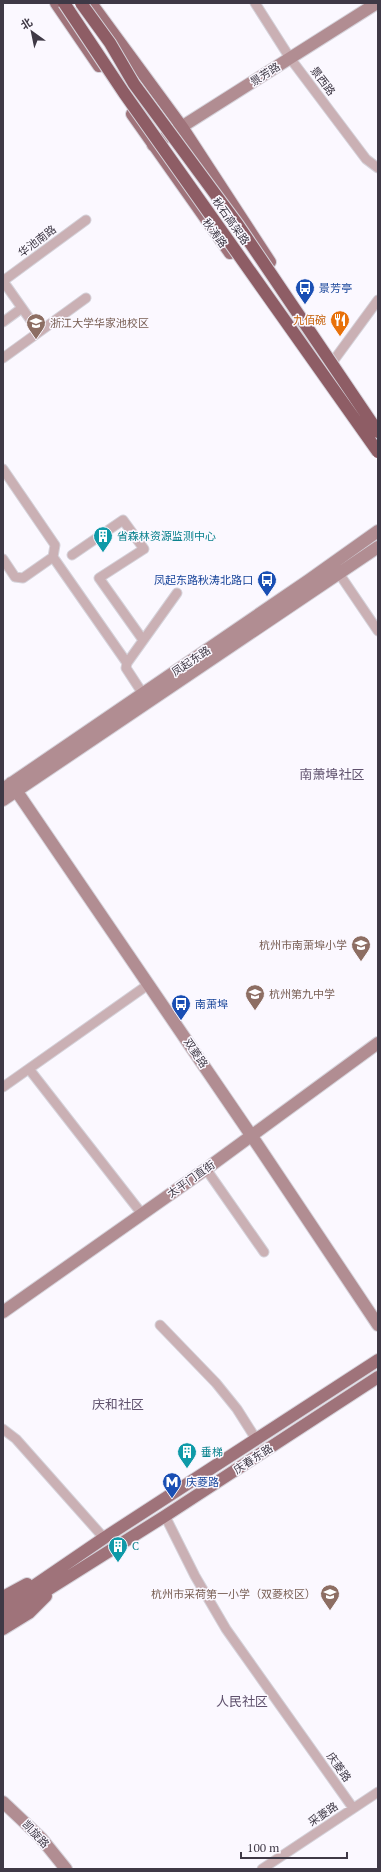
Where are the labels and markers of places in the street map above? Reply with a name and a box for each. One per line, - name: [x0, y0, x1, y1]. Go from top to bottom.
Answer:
- bus stop icon: 景芳亭: [294, 277, 316, 305]
- place label: 景芳亭: [319, 281, 352, 295]
- restaurant icon: 九佰碗: [329, 309, 351, 337]
- school or university icon: 浙江大学华家池校区: [25, 312, 47, 340]
- place label: 九佰碗: [293, 313, 326, 327]
- place label: 浙江大学华家池校区: [50, 316, 149, 330]
- building icon: 省森林资源监测中心: [92, 525, 114, 553]
- place label: 省森林资源监测中心: [117, 529, 216, 543]
- bus stop icon: 凤起东路秋涛北路口: [256, 569, 278, 597]
- place label: 凤起东路秋涛北路口: [154, 573, 253, 587]
- school or university icon: 杭州市南萧埠小学: [350, 934, 372, 962]
- place label: 杭州市南萧埠小学: [259, 938, 347, 952]
- school or university icon: 杭州第九中学: [244, 983, 266, 1011]
- place label: 杭州第九中学: [269, 987, 335, 1001]
- bus stop icon: 南萧埠: [170, 993, 192, 1021]
- place label: 南萧埠: [195, 997, 228, 1011]
- building icon: 垂梯: [176, 1441, 198, 1469]
- place label: 垂梯: [201, 1445, 223, 1459]
- metro station icon: 庆菱路: [161, 1471, 183, 1499]
- place label: 庆菱路: [186, 1475, 219, 1489]
- building icon: C: [107, 1535, 129, 1563]
- place label: C: [132, 1539, 139, 1553]
- school or university icon: 杭州市采荷第一小学（双菱校区）: [319, 1583, 341, 1611]
- place label: 杭州市采荷第一小学（双菱校区）: [151, 1587, 316, 1601]

